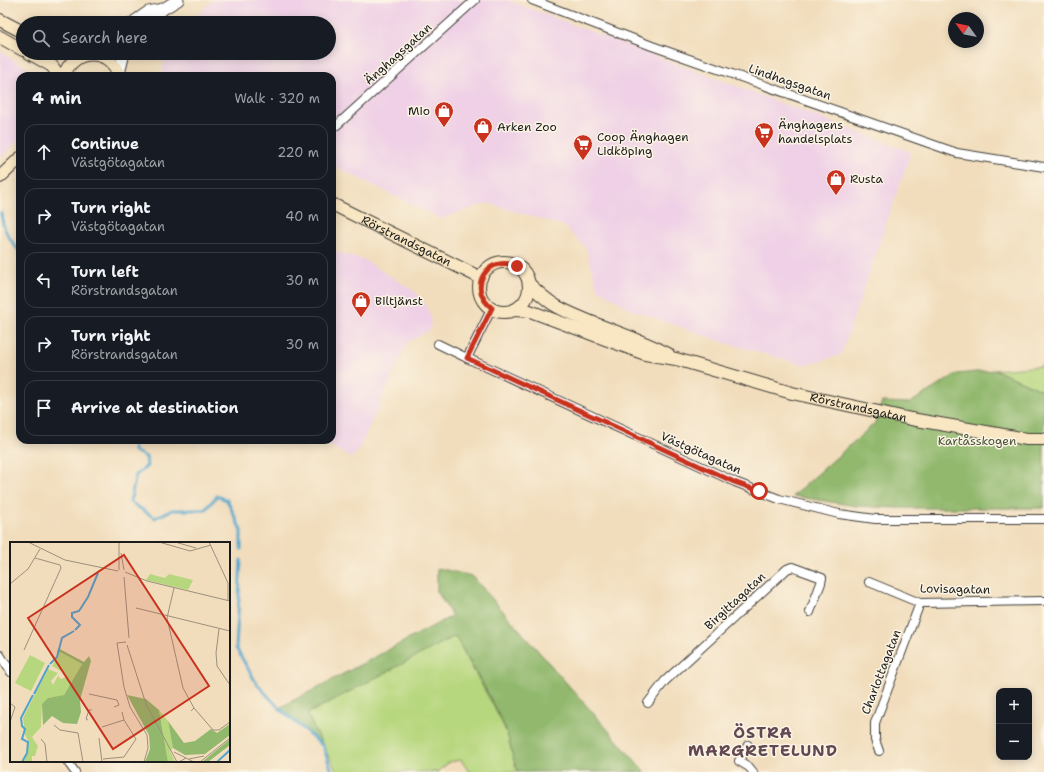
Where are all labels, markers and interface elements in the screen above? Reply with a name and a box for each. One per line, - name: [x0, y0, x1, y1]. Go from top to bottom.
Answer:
- north arrow: [948, 12, 984, 48]
- search box: [16, 16, 336, 60]
- street label: Änghagsgatan: [361, 20, 435, 88]
- icon: search: [30, 27, 52, 49]
- text: Search here: [62, 28, 148, 48]
- street label: Lindhagsgatan: [747, 60, 833, 104]
- text: 4 min: [32, 87, 82, 109]
- text: Walk · 320 m: [234, 90, 320, 107]
- shop icon: Mio: [433, 100, 455, 128]
- place label: Mio: [408, 103, 430, 119]
- shop icon: Arken Zoo: [472, 116, 494, 144]
- place label: Änghagens handelsplats: [778, 117, 853, 147]
- place label: Arken Zoo: [497, 119, 557, 135]
- supermarket icon: Änghagens handelsplats: [753, 121, 775, 149]
- place label: Coop Änghagen Lidköping: [597, 129, 689, 159]
- supermarket icon: Coop Änghagen Lidköping: [572, 133, 594, 161]
- text: Continue: [71, 134, 139, 154]
- icon: ahead: [33, 141, 55, 163]
- text: 220 m: [277, 144, 319, 161]
- text: Västgötagatan: [71, 154, 165, 171]
- shop icon: Rusta: [825, 168, 847, 196]
- place label: Rusta: [850, 171, 883, 187]
- text: Turn right: [71, 198, 151, 218]
- icon: right: [33, 205, 55, 227]
- text: 40 m: [285, 208, 319, 225]
- street label: Rörstrandsgatan: [359, 212, 454, 270]
- text: Västgötagatan: [71, 218, 165, 235]
- route end: [508, 257, 526, 275]
- text: Turn left: [71, 262, 139, 282]
- icon: left: [33, 269, 55, 291]
- text: 30 m: [285, 272, 319, 289]
- text: Rörstrandsgatan: [71, 282, 178, 299]
- shop icon: Biltjänst: [350, 290, 372, 318]
- place label: Biltjänst: [375, 293, 423, 309]
- text: Turn right: [71, 326, 151, 346]
- icon: right: [33, 333, 55, 355]
- text: 30 m: [285, 336, 319, 353]
- text: Rörstrandsgatan: [71, 346, 178, 363]
- street label: Rörstrandsgatan: [808, 389, 908, 426]
- icon: arrive: [33, 397, 55, 419]
- text: Arrive at destination: [71, 398, 239, 418]
- street label: Västgötagatan: [658, 428, 744, 478]
- park label: Kartåsskogen: [938, 433, 1016, 449]
- route start: [750, 482, 768, 500]
- inset map: [10, 542, 230, 762]
- street label: Birgittagatan: [701, 569, 769, 633]
- street label: Lovisagatan: [920, 580, 990, 598]
- street label: Charlottagatan: [857, 627, 905, 717]
- map controls: [996, 688, 1032, 760]
- button: +: [996, 688, 1032, 724]
- district label: ÖSTRA MARGRETELUND: [688, 722, 838, 761]
- button: −: [996, 724, 1032, 760]

